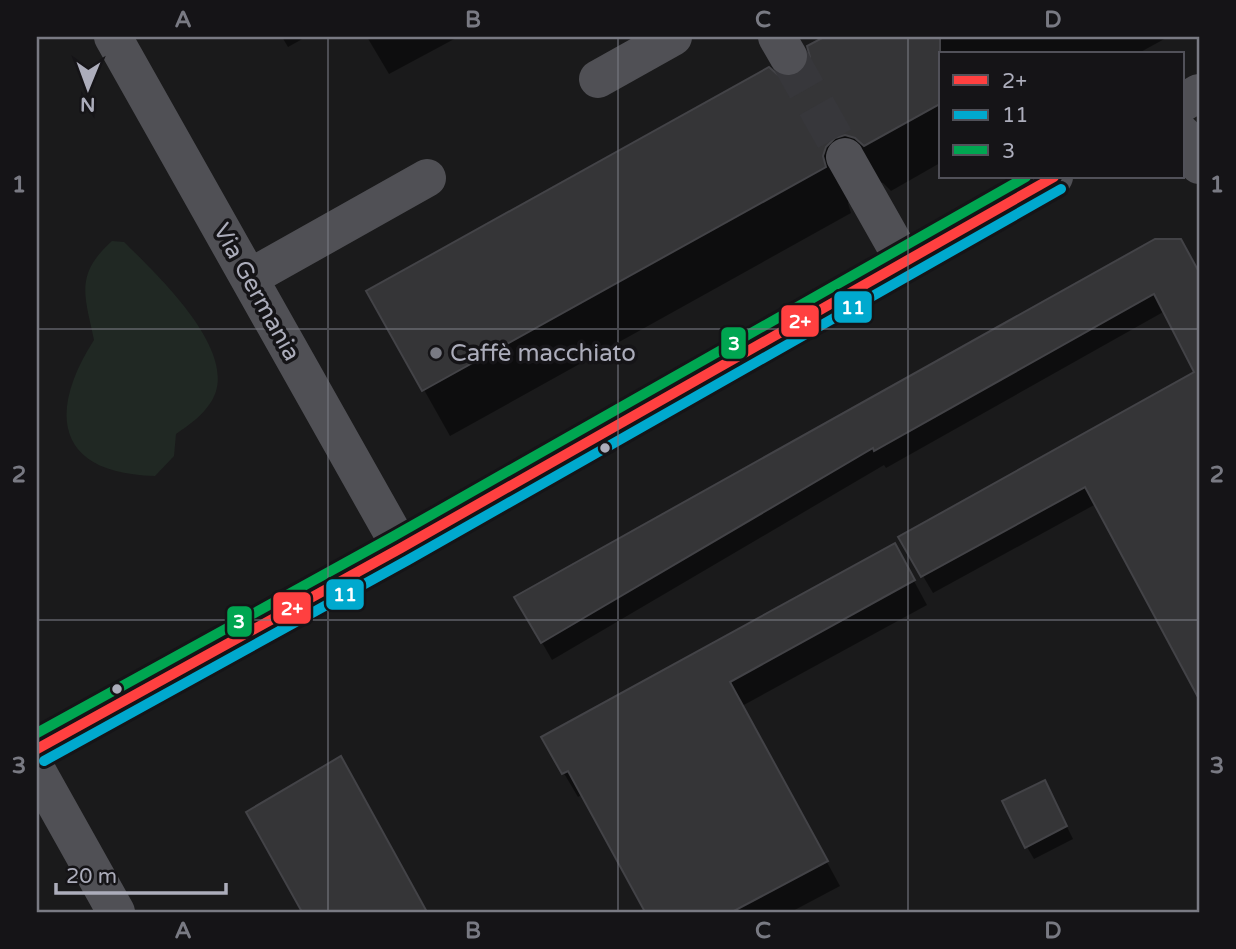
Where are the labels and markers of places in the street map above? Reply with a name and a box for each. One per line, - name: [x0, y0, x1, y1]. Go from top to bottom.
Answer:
- place label: Caffè macchiato: [450, 339, 636, 368]
- marker: Caffè macchiato: [428, 345, 444, 361]
- unlabelled marker: [598, 441, 612, 455]
- unlabelled marker: [110, 682, 124, 696]

